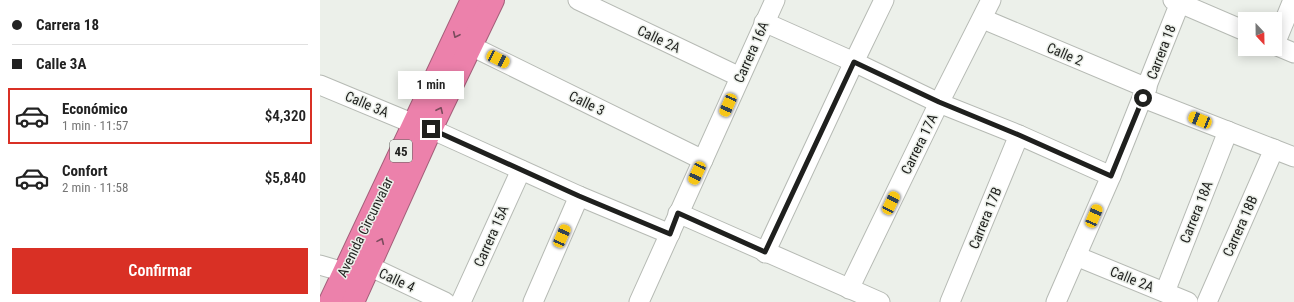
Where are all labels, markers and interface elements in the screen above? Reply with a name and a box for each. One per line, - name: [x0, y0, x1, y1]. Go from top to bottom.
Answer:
- north arrow: [1238, 12, 1282, 56]
- map controls: [1238, 12, 1282, 56]
- text: Carrera 18: [36, 16, 99, 34]
- street label: Carrera 16A: [730, 19, 772, 85]
- street label: Calle 2A: [635, 22, 683, 56]
- street label: Carrera 18: [1143, 22, 1179, 82]
- one-way arrow: [453, 31, 461, 39]
- street label: Calle 2: [1044, 39, 1086, 69]
- car: [485, 48, 511, 70]
- text: Calle 3A: [36, 55, 86, 73]
- callout: 1 min: [398, 71, 464, 99]
- text: 1 min: [417, 77, 445, 92]
- street label: Calle 3A: [343, 88, 391, 120]
- street label: Calle 3: [567, 88, 607, 118]
- route start: [1134, 89, 1152, 107]
- car: [718, 92, 738, 118]
- icon: car: [14, 98, 50, 134]
- text: Económico: [62, 100, 128, 118]
- one-way arrow: [435, 106, 443, 114]
- text: $4,320: [265, 107, 306, 125]
- car: [1187, 110, 1213, 130]
- street label: Carrera 17A: [897, 111, 941, 177]
- text: 1 min · 11:57: [62, 118, 128, 133]
- route end: [422, 120, 440, 138]
- road number: 45: [390, 140, 412, 162]
- icon: car: [14, 160, 50, 196]
- car: [686, 160, 708, 186]
- text: Confort: [62, 162, 108, 180]
- text: $5,840: [265, 169, 306, 187]
- street label: Avenida Circunvalar: [334, 174, 396, 280]
- street label: Carrera 18A: [1176, 179, 1216, 245]
- text: 2 min · 11:58: [62, 180, 128, 195]
- street label: Carrera 17B: [965, 185, 1005, 251]
- car: [880, 190, 902, 216]
- street label: Carrera 18B: [1219, 193, 1261, 259]
- street label: Carrera 15A: [470, 203, 512, 269]
- car: [1084, 203, 1104, 229]
- car: [552, 223, 572, 249]
- one-way arrow: [377, 238, 385, 245]
- button: Confirmar: [12, 248, 308, 294]
- street label: Calle 2A: [1108, 263, 1156, 295]
- street label: Calle 4: [377, 265, 418, 295]

